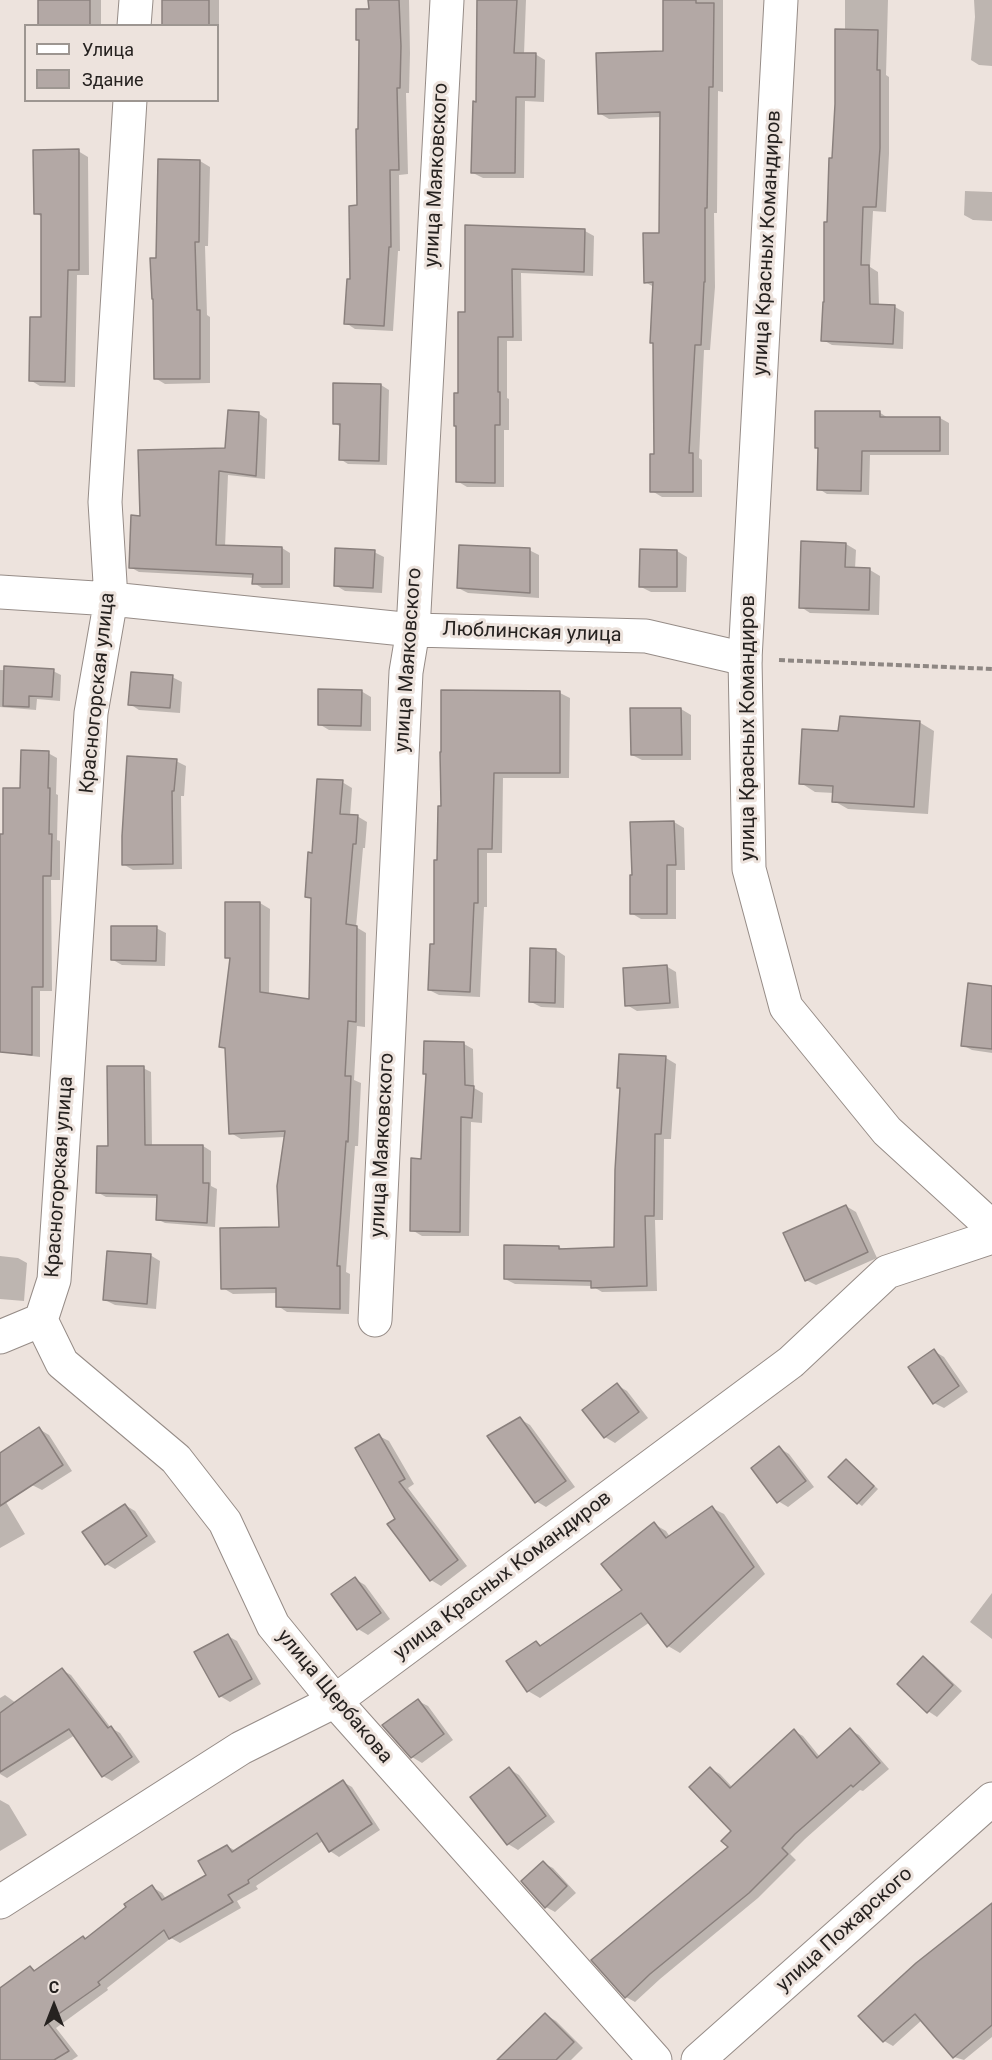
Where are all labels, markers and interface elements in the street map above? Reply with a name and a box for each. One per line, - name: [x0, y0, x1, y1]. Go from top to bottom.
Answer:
- legend: [24, 24, 219, 102]
- text: Улица: [82, 39, 134, 60]
- text: Здание: [82, 69, 144, 90]
- street label: улица Маяковского: [420, 82, 454, 268]
- street label: улица Красных Командиров: [749, 110, 787, 376]
- street label: улица Маяковского: [391, 567, 427, 753]
- street label: Красногорская улица: [76, 591, 120, 795]
- street label: улица Красных Командиров: [737, 595, 761, 861]
- street label: Люблинская улица: [442, 618, 622, 648]
- street label: улица Маяковского: [366, 1052, 400, 1238]
- street label: Красногорская улица: [41, 1075, 79, 1279]
- street label: улица Красных Командиров: [390, 1486, 616, 1666]
- street label: улица Щербакова: [271, 1625, 397, 1769]
- street label: улица Пожарского: [772, 1863, 918, 1997]
- north arrow: [24, 1976, 84, 2036]
- text: С: [49, 1978, 59, 1997]

